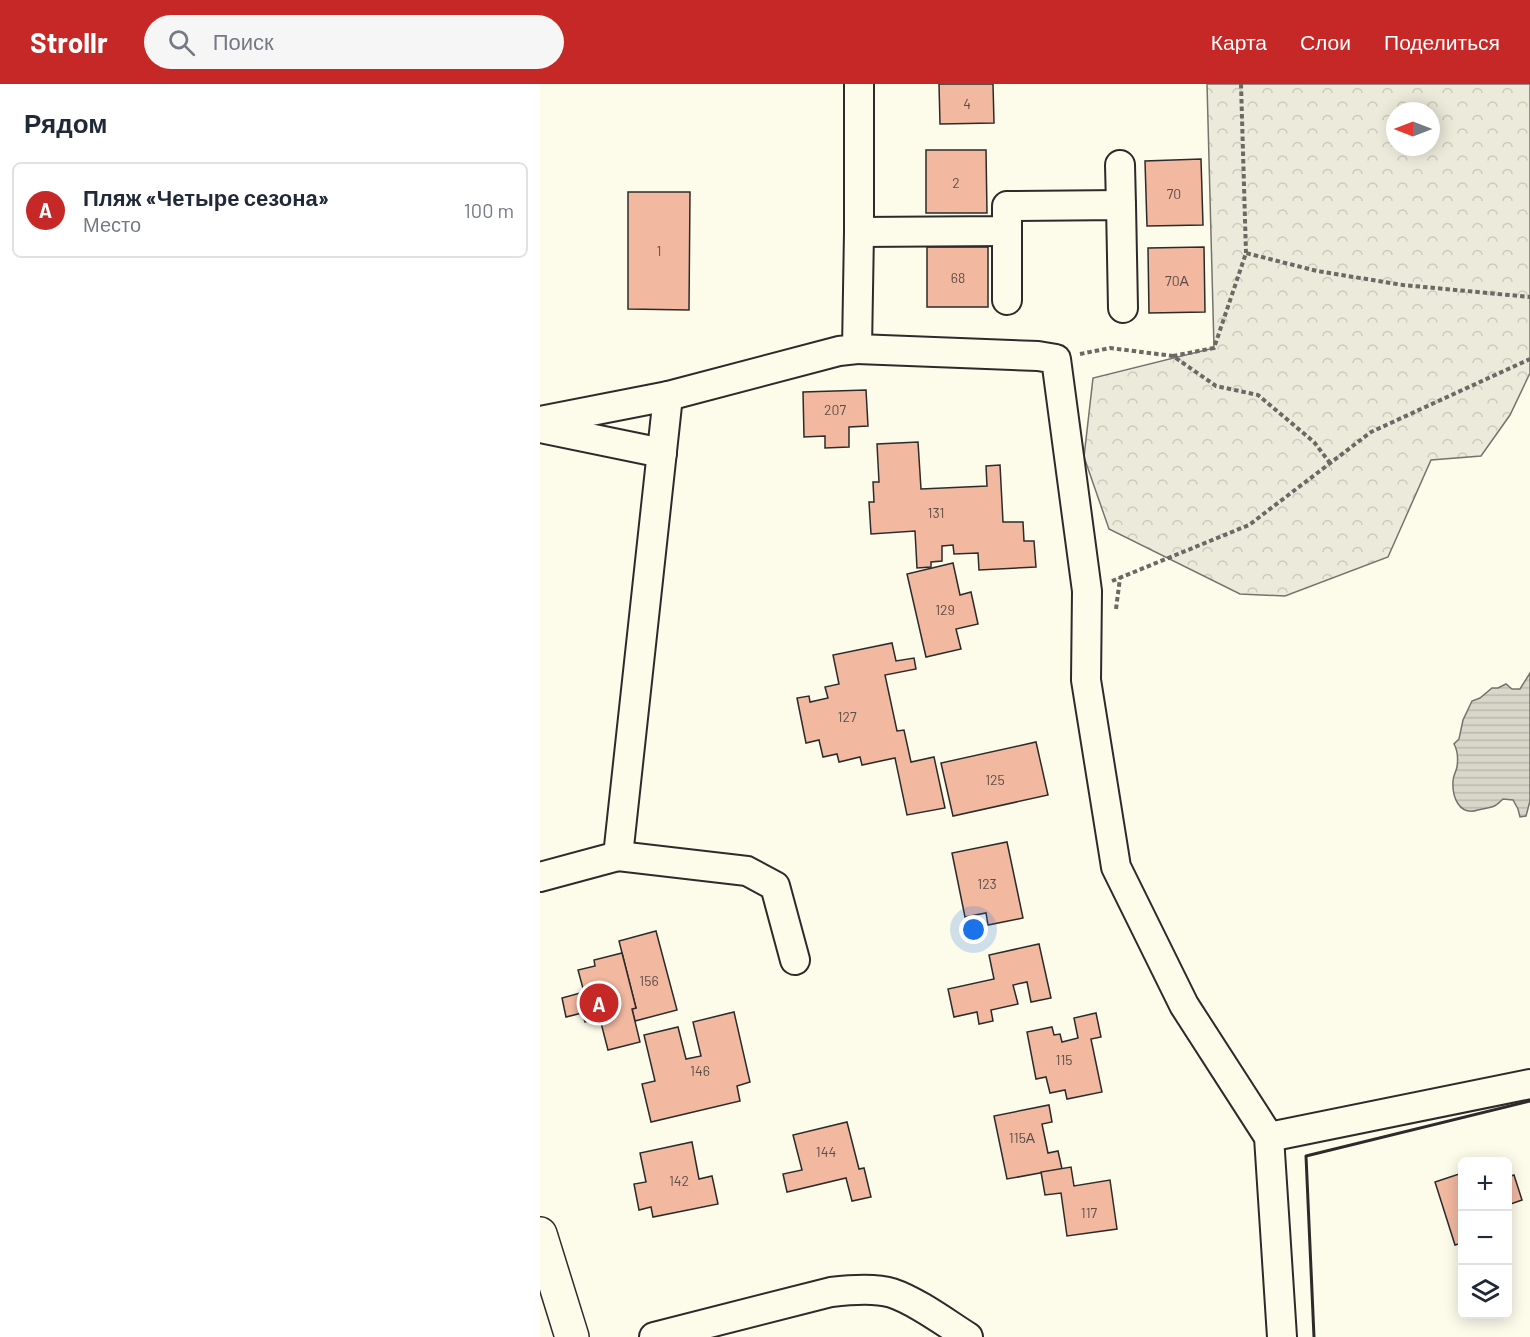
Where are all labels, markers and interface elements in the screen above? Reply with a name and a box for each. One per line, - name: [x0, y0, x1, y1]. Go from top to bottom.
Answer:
- search box: [144, 15, 564, 69]
- text: Strollr: [30, 25, 108, 59]
- icon: search: [165, 26, 198, 59]
- text: Поиск: [213, 28, 274, 54]
- text: Карта: [1211, 29, 1267, 54]
- text: Слои: [1300, 29, 1351, 54]
- text: Поделиться: [1384, 29, 1500, 54]
- house number: 4: [963, 95, 971, 112]
- north arrow: [1386, 102, 1440, 156]
- text: Рядом: [24, 107, 107, 138]
- house number: 2: [952, 174, 960, 191]
- text: Пляж «Четыре сезона»: [83, 184, 329, 210]
- house number: 70: [1167, 185, 1181, 202]
- text: A: [39, 198, 52, 222]
- text: 100 m: [464, 198, 514, 222]
- text: Место: [83, 212, 141, 236]
- house number: 1: [657, 242, 661, 259]
- house number: 68: [951, 269, 965, 286]
- house number: 70А: [1165, 272, 1190, 289]
- house number: 207: [824, 401, 846, 418]
- house number: 131: [928, 504, 944, 521]
- house number: 129: [935, 601, 955, 618]
- house number: 127: [837, 708, 857, 725]
- house number: 125: [985, 771, 1005, 788]
- house number: 123: [977, 875, 997, 892]
- your location: [959, 915, 988, 944]
- house number: 156: [639, 972, 659, 989]
- pin: A: [580, 980, 618, 1026]
- house number: 115: [1055, 1051, 1073, 1068]
- house number: 146: [690, 1062, 710, 1079]
- house number: 115А: [1009, 1129, 1036, 1146]
- house number: 144: [816, 1143, 836, 1160]
- map controls: [1458, 1157, 1512, 1319]
- button: +: [1458, 1157, 1512, 1211]
- house number: 142: [669, 1172, 689, 1189]
- house number: 117: [1081, 1204, 1098, 1221]
- button: −: [1458, 1211, 1512, 1265]
- button: layers: [1458, 1265, 1512, 1319]

